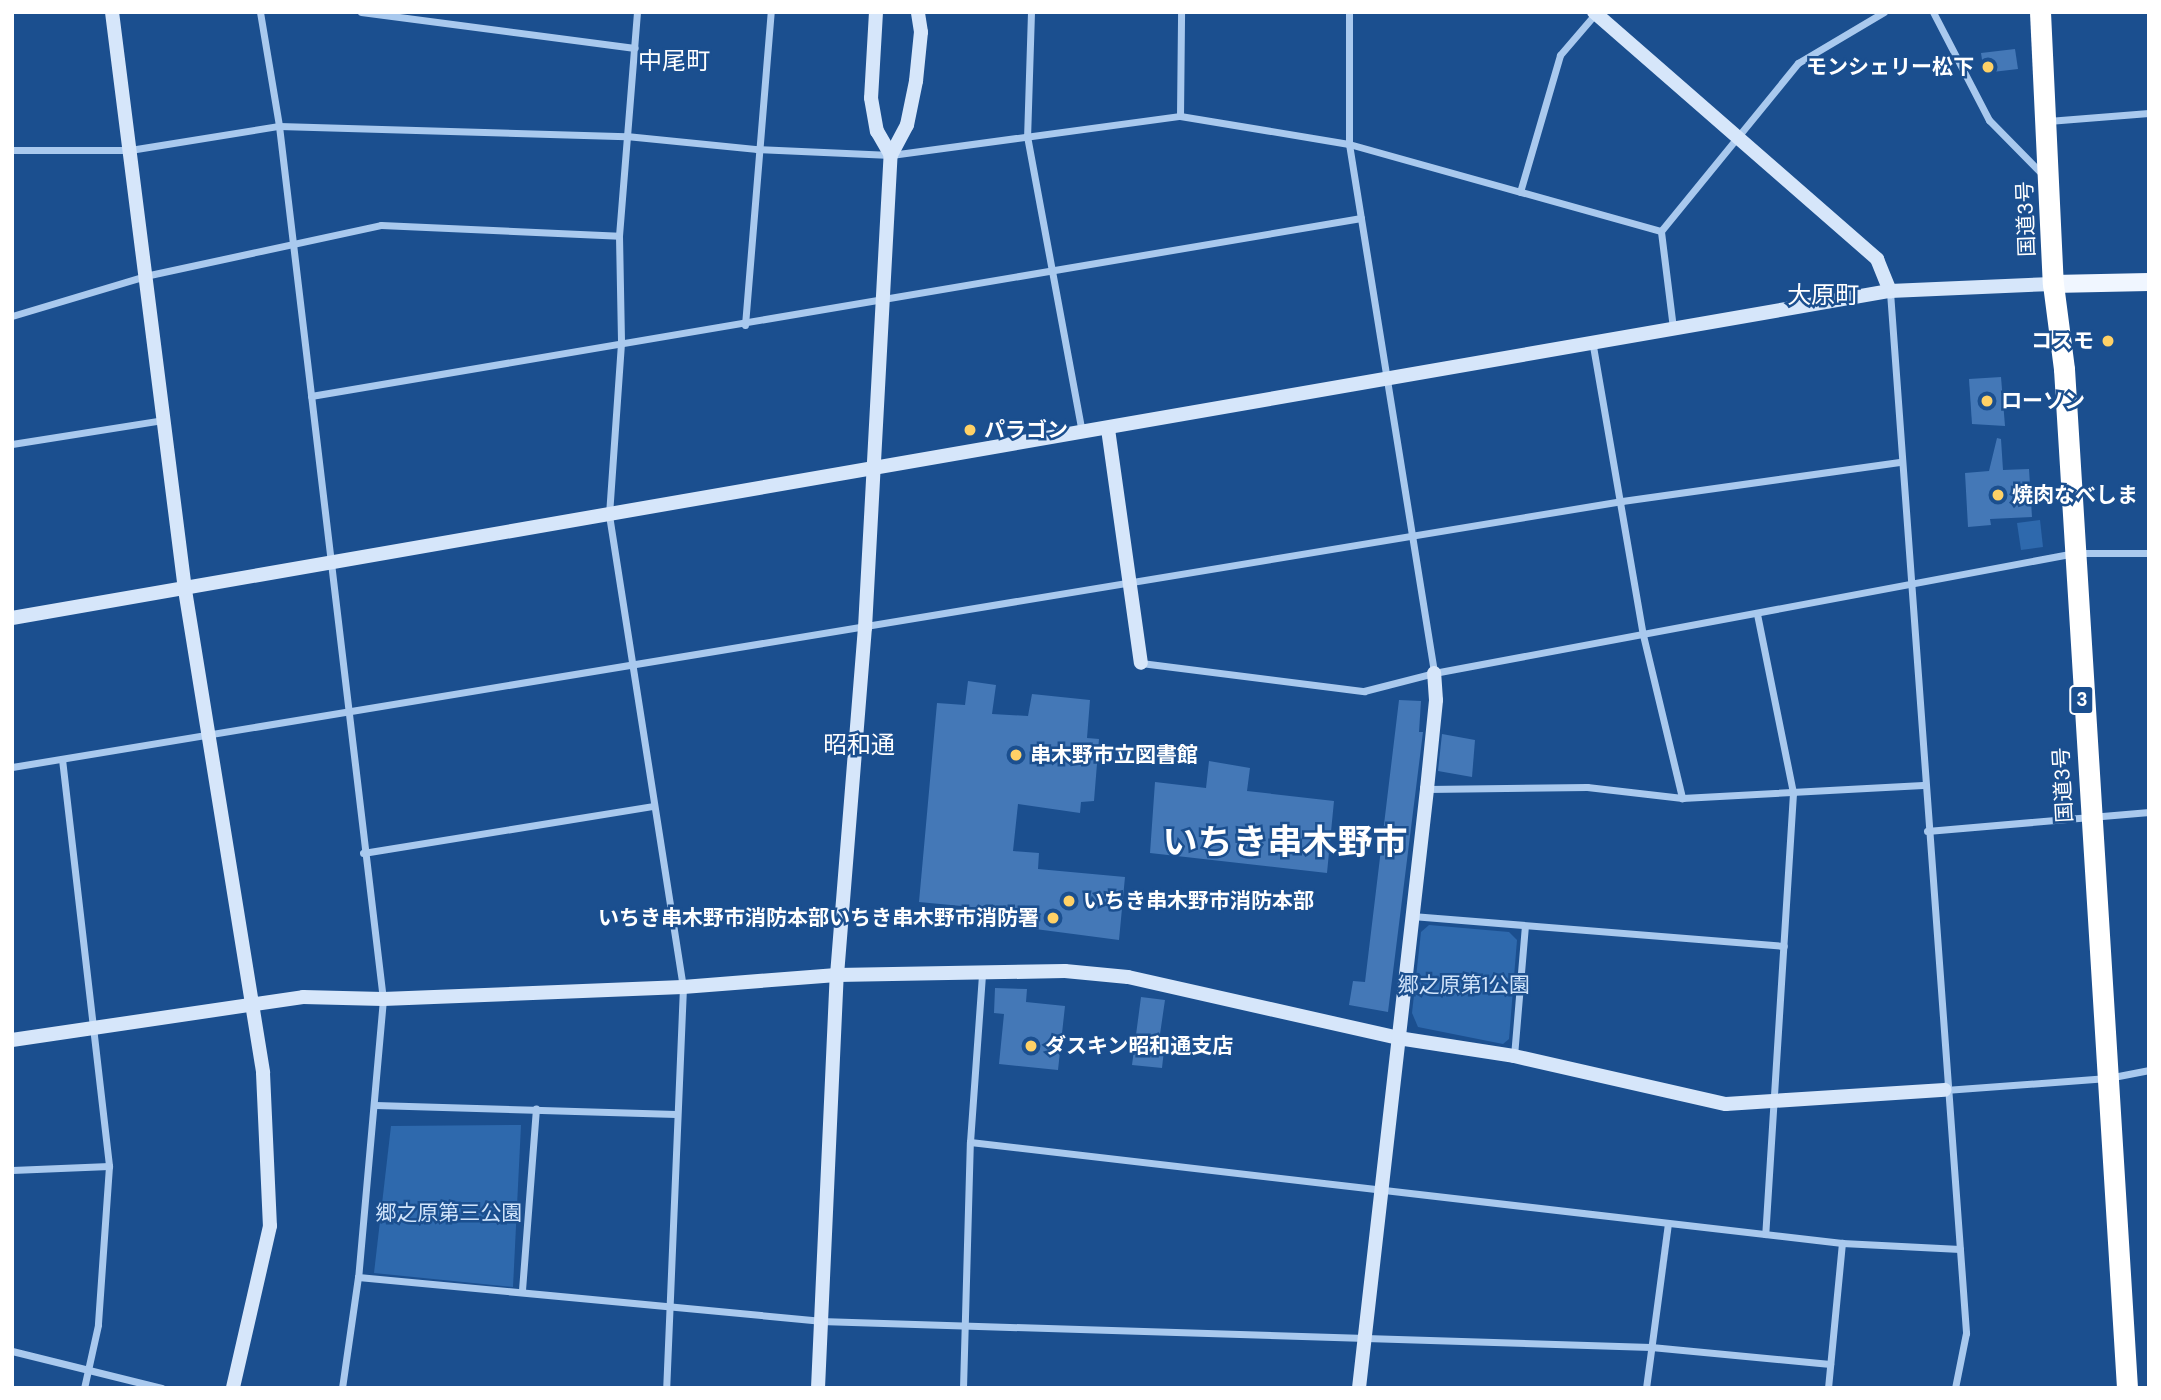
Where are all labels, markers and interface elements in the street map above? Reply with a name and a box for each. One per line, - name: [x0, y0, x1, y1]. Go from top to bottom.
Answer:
- district label: 中尾町: [638, 47, 710, 75]
- place label: モンシェリー松下: [1806, 54, 1974, 80]
- marker: モンシェリー松下: [1980, 59, 1996, 75]
- street label: 国道3号: [2012, 181, 2040, 257]
- district label: 大原町: [1787, 281, 1859, 309]
- place label: コスモ: [2031, 328, 2094, 354]
- marker: コスモ: [2100, 333, 2116, 349]
- place label: ローソン: [2001, 388, 2085, 414]
- marker: ローソン: [1979, 393, 1995, 409]
- place label: パラゴン: [984, 417, 1068, 443]
- marker: パラゴン: [962, 422, 978, 438]
- place label: 焼肉なべしま: [2012, 482, 2138, 508]
- marker: 焼肉なべしま: [1990, 487, 2006, 503]
- road number: 3: [2068, 684, 2096, 716]
- district label: 昭和通: [823, 731, 895, 759]
- place label: 串木野市立図書館: [1030, 742, 1198, 768]
- marker: 串木野市立図書館: [1008, 747, 1024, 763]
- street label: 国道3号: [2048, 747, 2078, 823]
- district label: いちき串木野市: [1163, 821, 1407, 863]
- place label: いちき串木野市消防本部: [1083, 888, 1314, 914]
- marker: いちき串木野市消防本部: [1061, 893, 1077, 909]
- place label: いちき串木野市消防本部いちき串木野市消防署: [598, 905, 1039, 931]
- marker: いちき串木野市消防本部いちき串木野市消防署: [1045, 910, 1061, 926]
- park label: 郷之原第1公園: [1398, 972, 1530, 998]
- place label: ダスキン昭和通支店: [1045, 1033, 1234, 1059]
- marker: ダスキン昭和通支店: [1023, 1038, 1039, 1054]
- park label: 郷之原第三公園: [376, 1200, 522, 1226]

